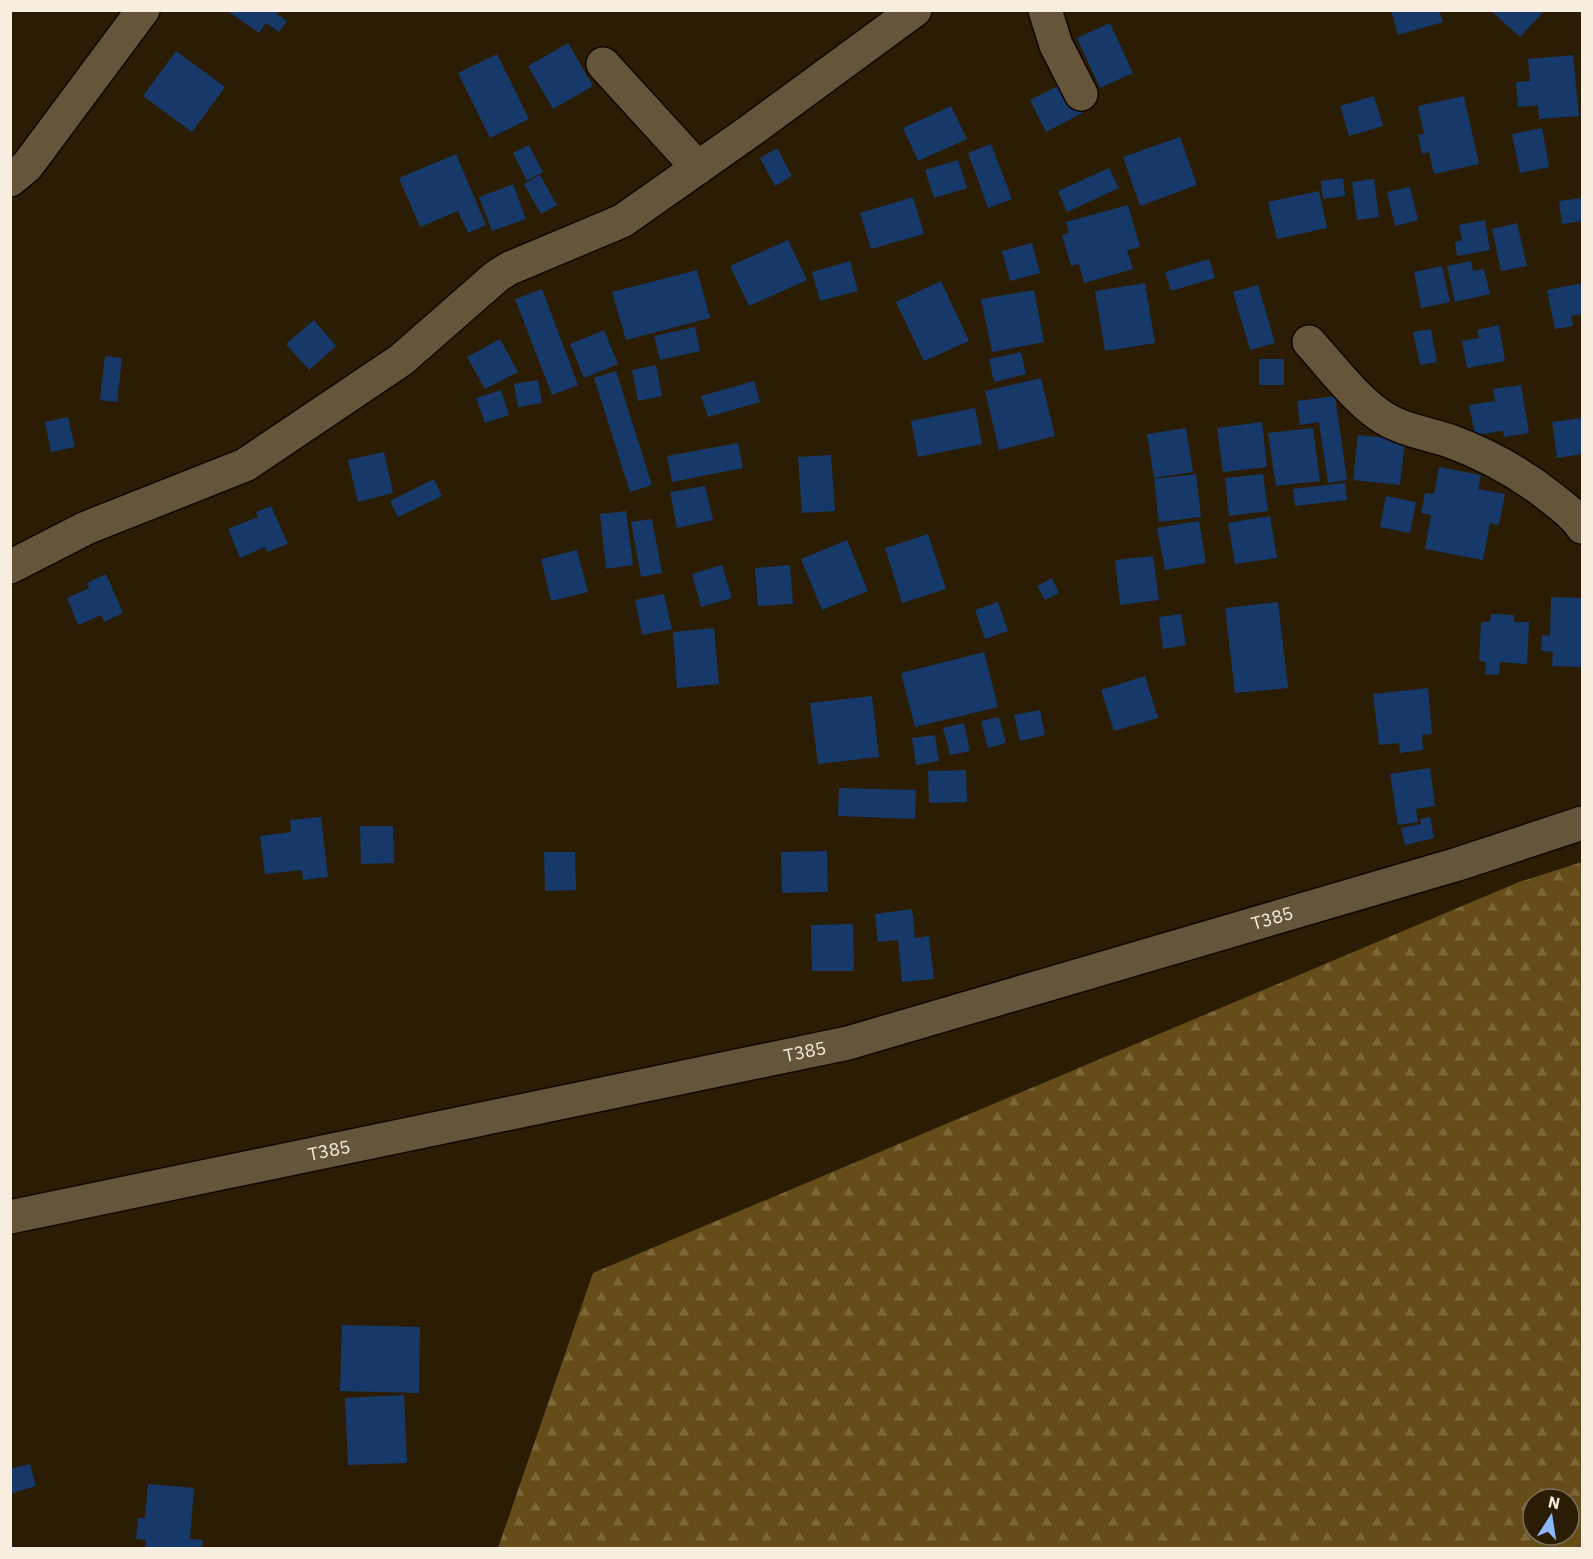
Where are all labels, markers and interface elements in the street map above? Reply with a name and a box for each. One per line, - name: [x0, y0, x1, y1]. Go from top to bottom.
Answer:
- street label: T385: [1248, 901, 1296, 935]
- street label: T385: [782, 1036, 828, 1067]
- street label: T385: [306, 1135, 352, 1166]
- north arrow: [1521, 1487, 1581, 1547]
- text: N: [1546, 1491, 1562, 1513]

